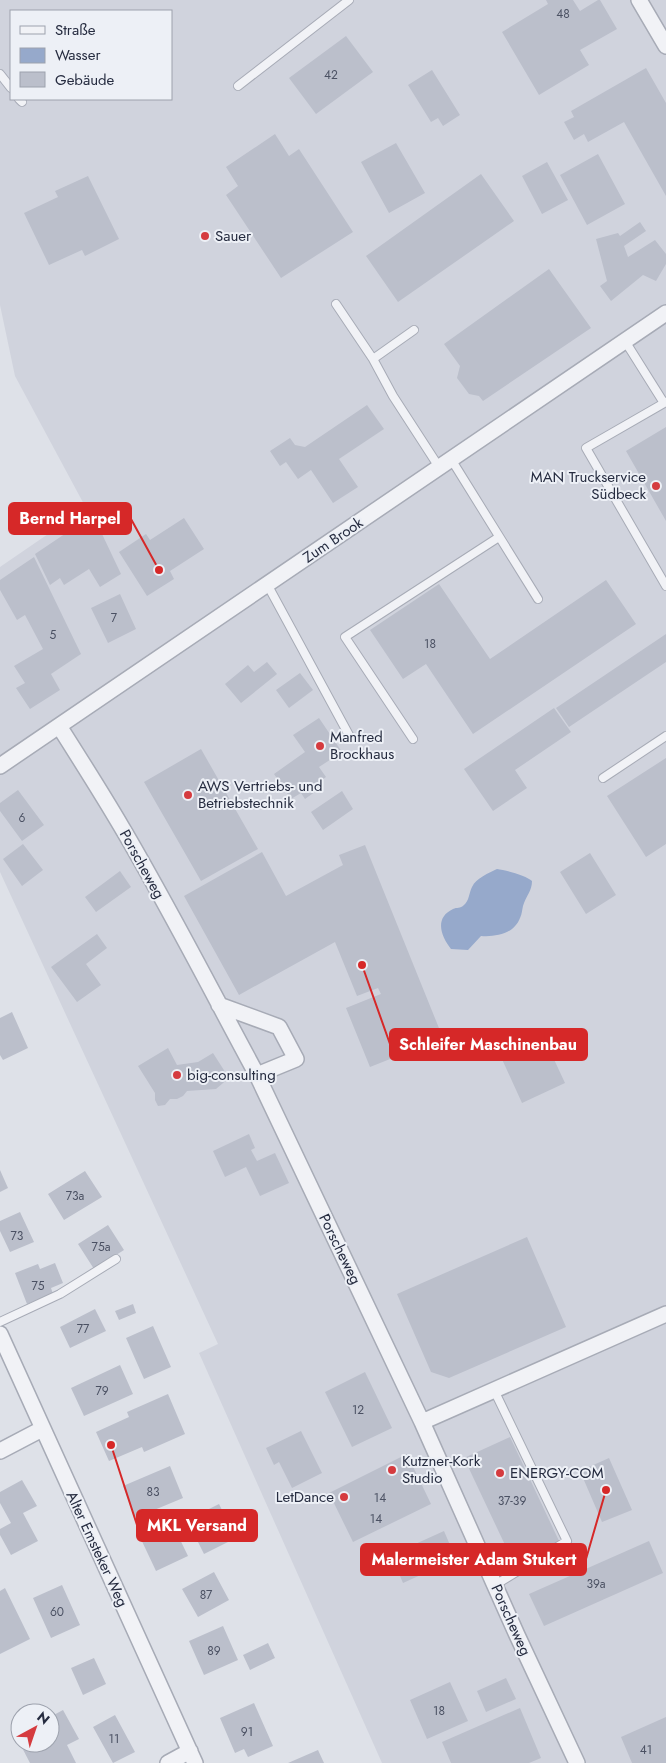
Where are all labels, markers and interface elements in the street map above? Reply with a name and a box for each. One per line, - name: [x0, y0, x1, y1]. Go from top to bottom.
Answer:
- house number: 48: [556, 5, 570, 23]
- legend: [10, 10, 172, 100]
- text: Straße: [55, 19, 96, 41]
- text: Wasser: [55, 44, 101, 66]
- house number: 42: [324, 66, 338, 84]
- text: Gebäude: [55, 69, 115, 91]
- place label: Sauer: [215, 225, 252, 247]
- marker: Sauer: [199, 230, 211, 242]
- place label: MAN Truckservice Südbeck: [530, 466, 646, 505]
- marker: MAN Truckservice Südbeck: [650, 480, 662, 492]
- callout: Bernd Harpel: [9, 503, 131, 534]
- text: Bernd Harpel: [19, 507, 121, 530]
- street label: Zum Brook: [299, 512, 368, 568]
- house number: 7: [111, 609, 118, 627]
- house number: 5: [50, 626, 57, 644]
- house number: 18: [424, 635, 436, 653]
- place label: Manfred Brockhaus: [330, 726, 394, 765]
- marker: Manfred Brockhaus: [314, 740, 326, 752]
- place label: AWS Vertriebs- und Betriebstechnik: [198, 775, 322, 814]
- marker: AWS Vertriebs- und Betriebstechnik: [182, 789, 194, 801]
- house number: 6: [19, 809, 26, 827]
- street label: Porscheweg: [114, 825, 170, 903]
- callout: Schleifer Maschinenbau: [390, 1029, 587, 1060]
- text: Schleifer Maschinenbau: [399, 1033, 577, 1056]
- place label: big-consulting: [187, 1064, 276, 1086]
- marker: big-consulting: [171, 1069, 183, 1081]
- house number: 73a: [66, 1187, 85, 1205]
- street label: Porscheweg: [313, 1210, 367, 1288]
- house number: 73: [11, 1227, 24, 1245]
- house number: 75a: [92, 1238, 111, 1256]
- house number: 75: [31, 1277, 45, 1295]
- house number: 77: [77, 1320, 90, 1338]
- house number: 79: [95, 1382, 109, 1400]
- house number: 12: [352, 1401, 364, 1419]
- place label: Kutzner-Kork Studio: [402, 1450, 481, 1489]
- place label: ENERGY-COM: [510, 1462, 604, 1484]
- marker: Kutzner-Kork Studio: [386, 1464, 398, 1476]
- marker: ENERGY-COM: [494, 1467, 506, 1479]
- house number: 83: [146, 1483, 160, 1501]
- place label: LetDance: [276, 1486, 334, 1508]
- street label: Alter Emsteker Weg: [61, 1488, 133, 1610]
- house number: 14: [374, 1489, 386, 1507]
- marker: LetDance: [338, 1491, 350, 1503]
- house number: 37-39: [498, 1492, 526, 1510]
- callout: MKL Versand: [137, 1510, 257, 1541]
- house number: 14: [370, 1510, 382, 1528]
- text: MKL Versand: [147, 1514, 247, 1537]
- callout: Malermeister Adam Stukert: [361, 1544, 586, 1575]
- text: Malermeister Adam Stukert: [372, 1548, 577, 1571]
- house number: 39a: [587, 1575, 606, 1593]
- street label: Porscheweg: [486, 1581, 536, 1659]
- house number: 87: [200, 1586, 213, 1604]
- house number: 60: [50, 1603, 64, 1621]
- house number: 89: [207, 1642, 221, 1660]
- house number: 18: [433, 1702, 445, 1720]
- north arrow: [10, 1703, 60, 1753]
- text: N: [33, 1707, 54, 1729]
- house number: 91: [241, 1723, 253, 1741]
- house number: 11: [109, 1730, 119, 1748]
- house number: 41: [640, 1741, 652, 1759]

